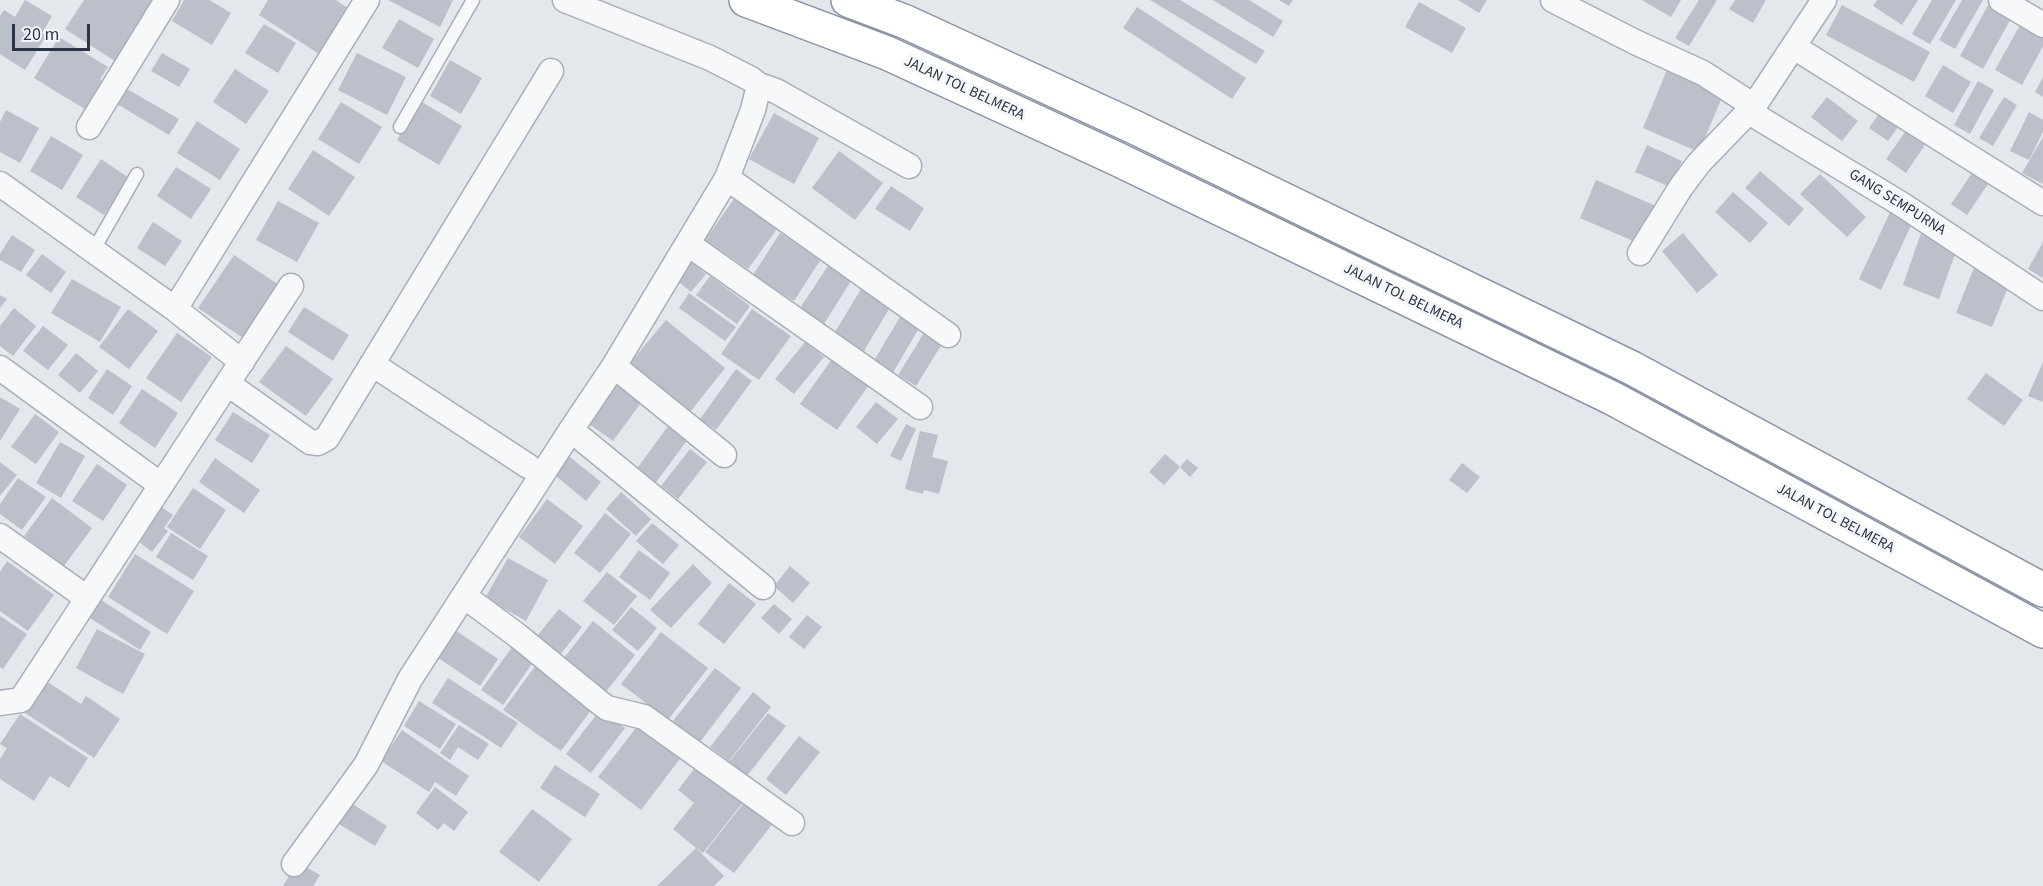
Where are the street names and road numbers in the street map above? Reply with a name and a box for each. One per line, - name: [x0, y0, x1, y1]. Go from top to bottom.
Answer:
- street label: JALAN TOL BELMERA: [901, 53, 1027, 125]
- street label: GANG SEMPURNA: [1845, 166, 1949, 240]
- street label: JALAN TOL BELMERA: [1340, 260, 1466, 334]
- street label: JALAN TOL BELMERA: [1773, 480, 1897, 558]

